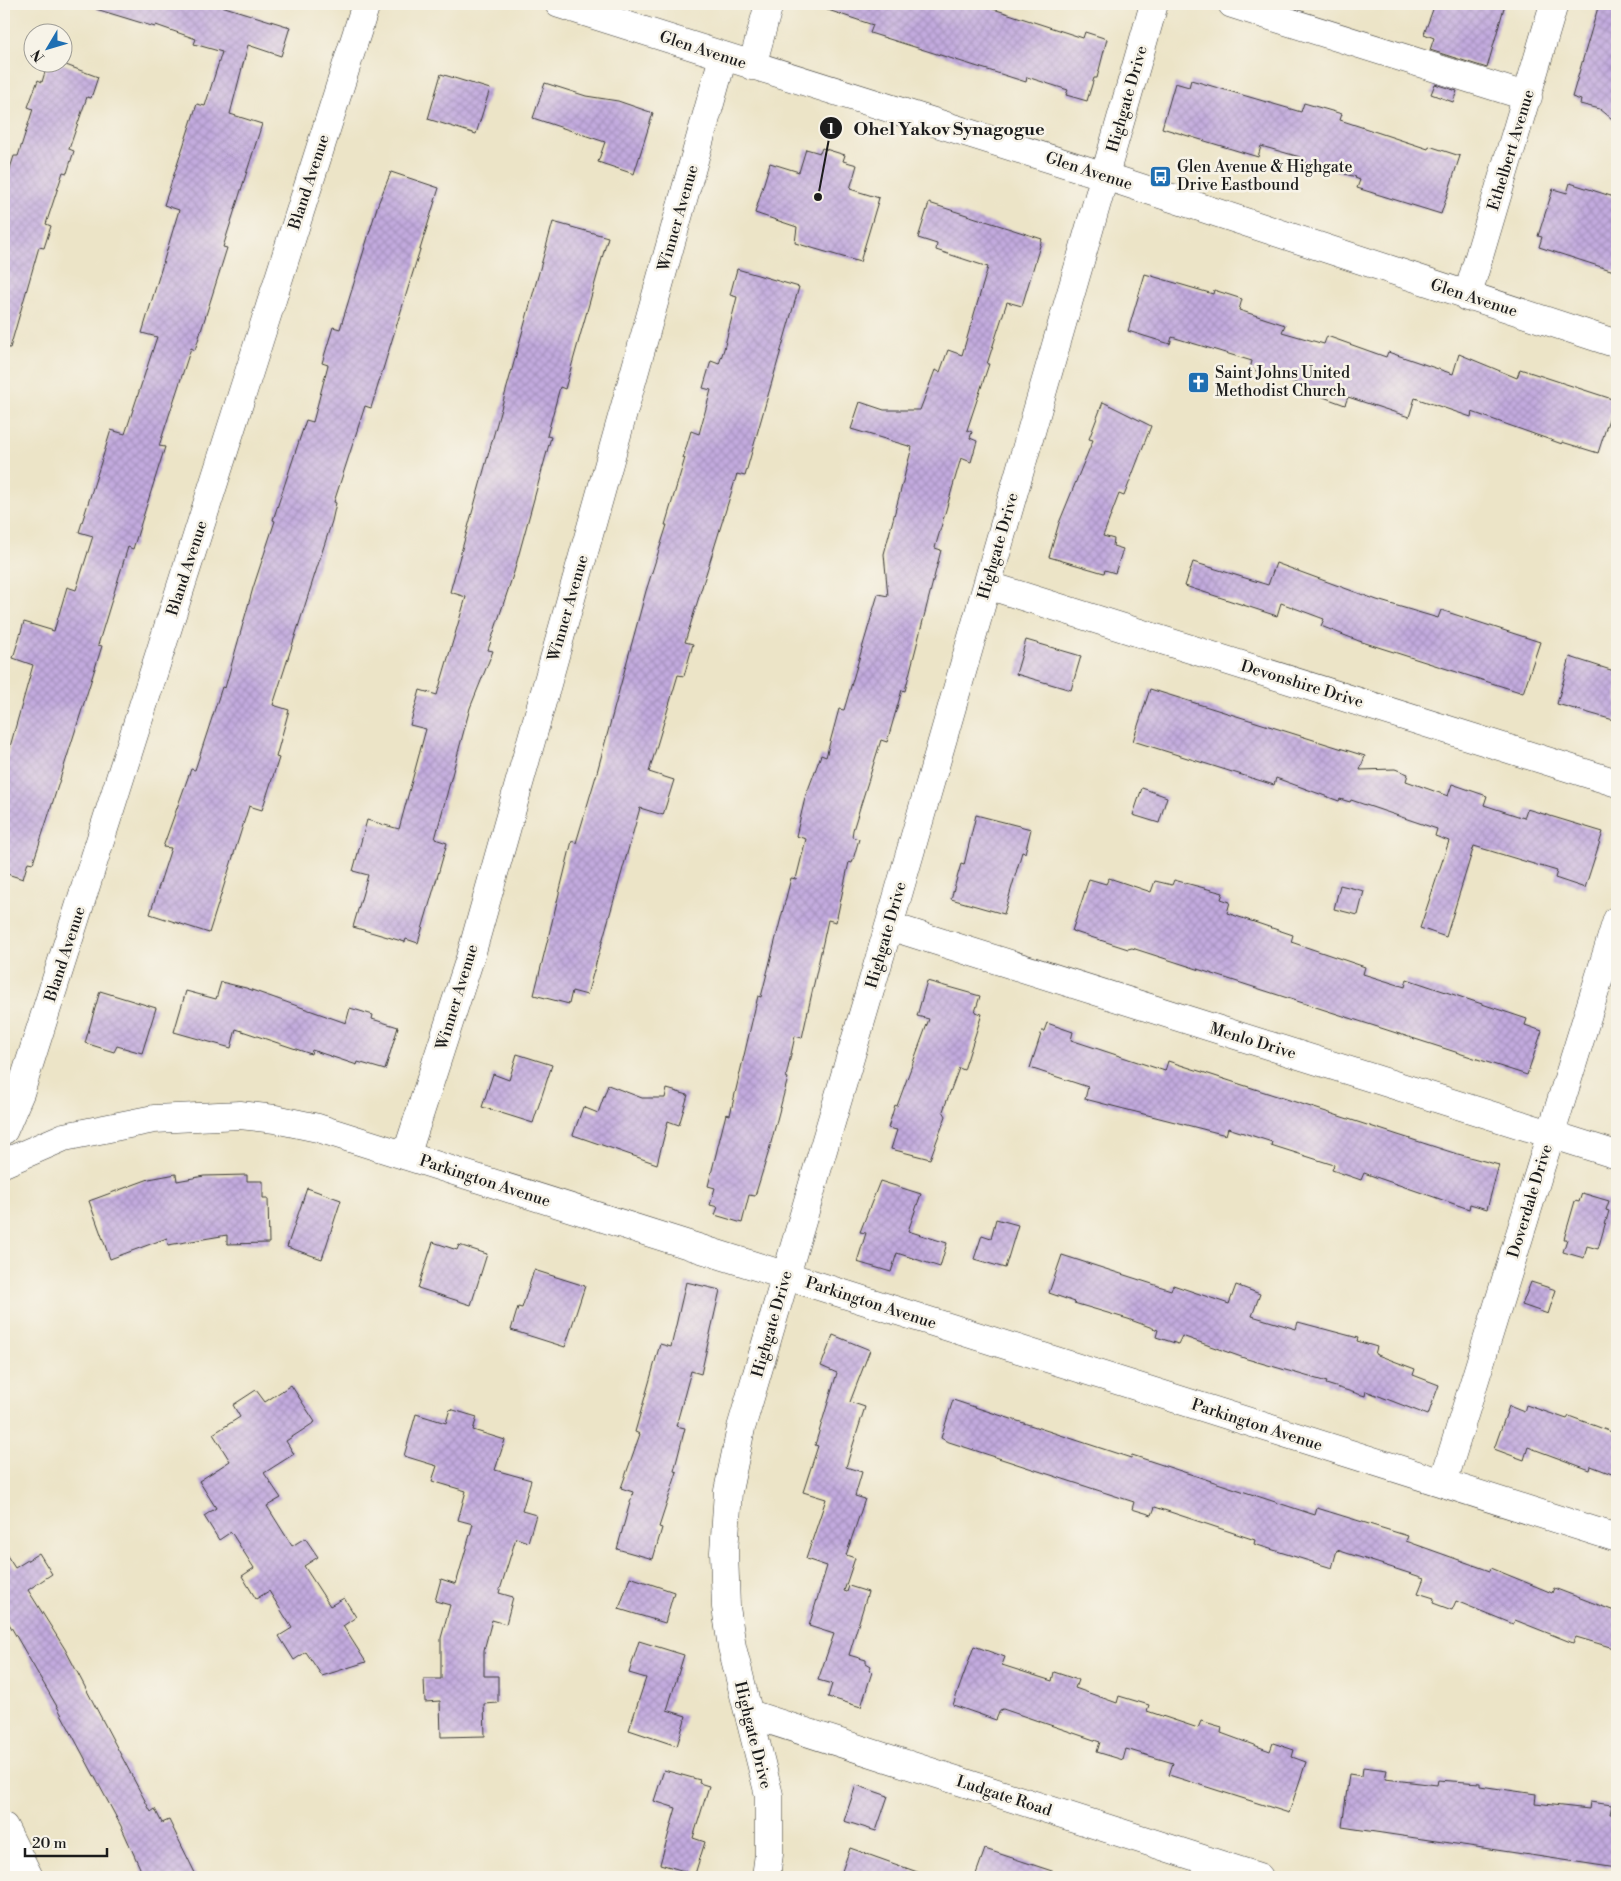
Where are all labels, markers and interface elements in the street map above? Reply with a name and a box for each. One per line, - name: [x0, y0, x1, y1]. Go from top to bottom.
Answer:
- north arrow: [22, 22, 72, 72]
- street label: Glen Avenue: [657, 27, 749, 73]
- street label: Highgate Drive: [1102, 43, 1152, 155]
- text: N: [28, 45, 49, 65]
- street label: Ethelbert Avenue: [1483, 87, 1539, 213]
- callout: Ohel Yakov Synagogue: [819, 112, 1055, 145]
- text: Ohel Yakov Synagogue: [853, 118, 1045, 141]
- text: 1: [827, 120, 835, 139]
- street label: Bland Avenue: [284, 132, 334, 233]
- street label: Glen Avenue: [1043, 148, 1135, 194]
- place label: Glen Avenue & Highgate Drive Eastbound: [1177, 157, 1353, 195]
- street label: Winner Avenue: [653, 163, 703, 274]
- bus stop icon: Glen Avenue & Highgate Drive Eastbound: [1149, 164, 1173, 188]
- street label: Glen Avenue: [1428, 275, 1520, 321]
- place label: Saint Johns United Methodist Church: [1215, 363, 1350, 401]
- church icon: Saint Johns United Methodist Church: [1187, 370, 1211, 394]
- street label: Highgate Drive: [973, 490, 1023, 602]
- street label: Bland Avenue: [162, 518, 212, 619]
- street label: Winner Avenue: [543, 553, 593, 664]
- street label: Devonshire Drive: [1238, 656, 1366, 712]
- street label: Highgate Drive: [861, 879, 911, 991]
- street label: Bland Avenue: [40, 904, 90, 1005]
- street label: Winner Avenue: [431, 942, 483, 1053]
- street label: Menlo Drive: [1207, 1018, 1299, 1064]
- street label: Doverdale Drive: [1503, 1142, 1557, 1260]
- street label: Parkington Avenue: [417, 1150, 553, 1212]
- street label: Highgate Drive: [747, 1268, 797, 1380]
- street label: Parkington Avenue: [803, 1272, 939, 1334]
- street label: Parkington Avenue: [1189, 1394, 1325, 1456]
- street label: Highgate Drive: [730, 1679, 776, 1791]
- street label: Ludgate Road: [954, 1771, 1054, 1821]
- scale bar: [25, 1826, 108, 1858]
- text: 20 m: [32, 1834, 67, 1853]

